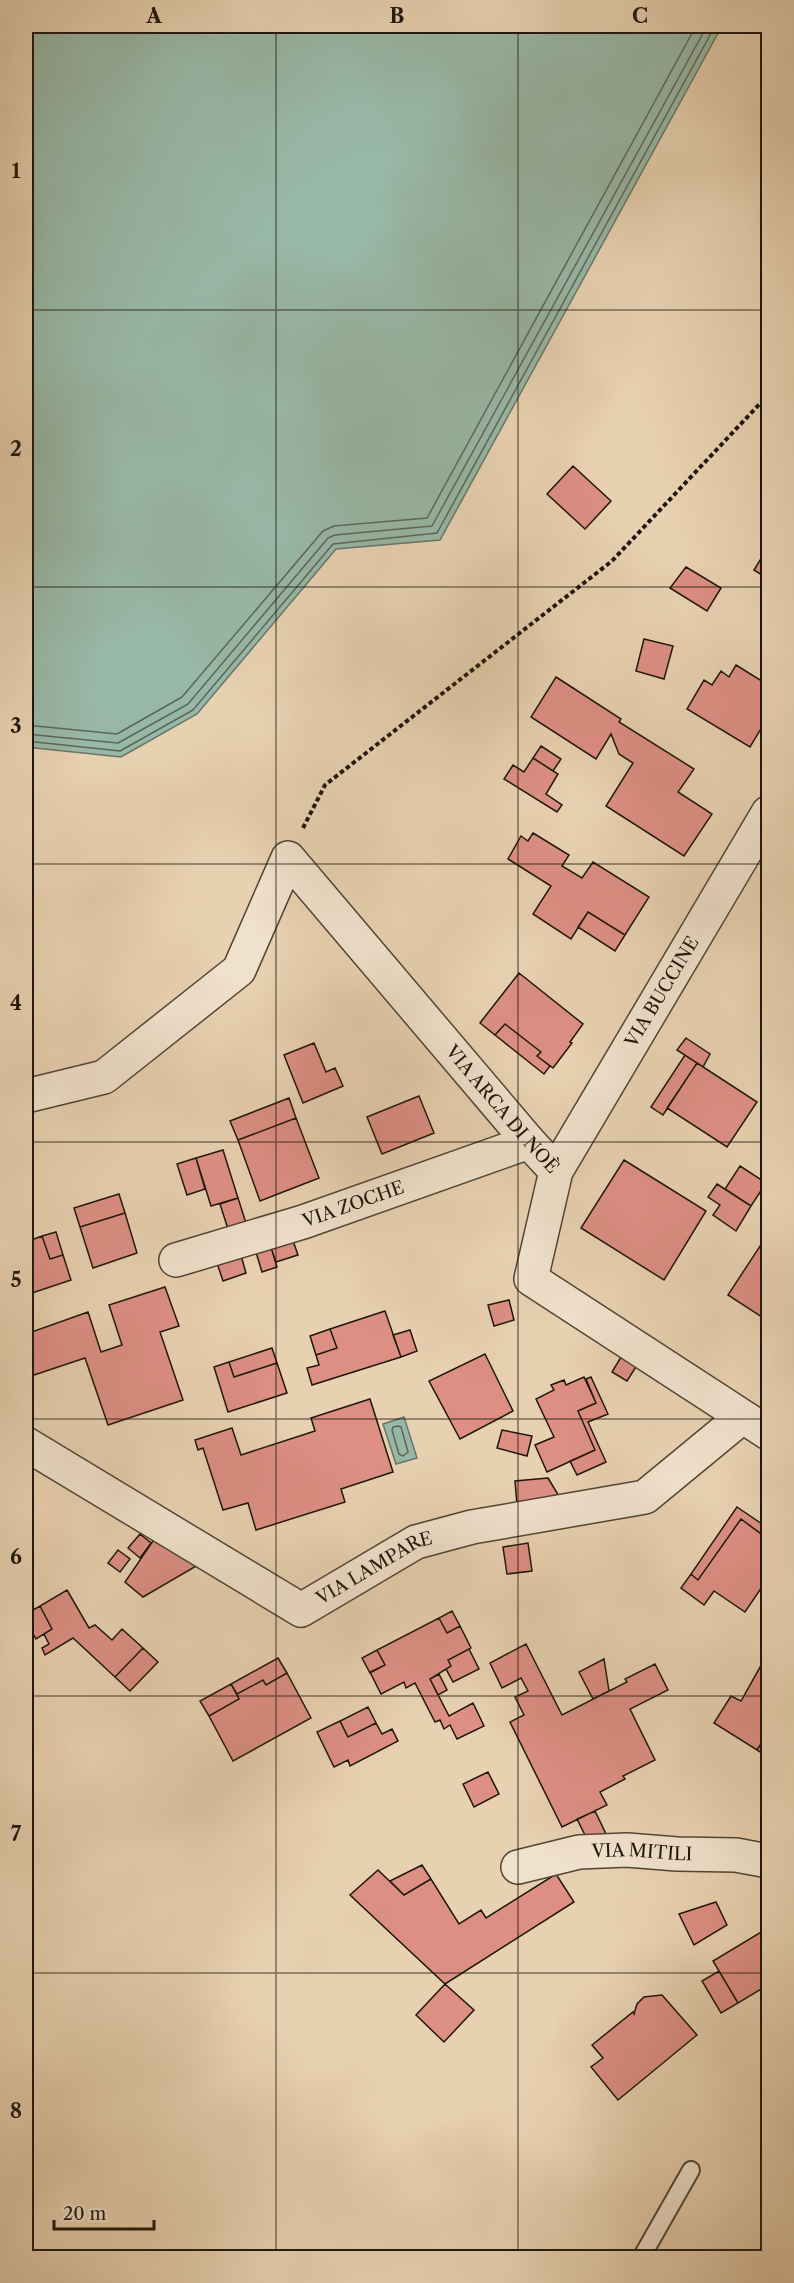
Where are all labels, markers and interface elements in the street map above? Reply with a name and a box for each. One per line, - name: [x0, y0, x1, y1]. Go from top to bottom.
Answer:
- text: A: [145, 4, 162, 28]
- text: B: [390, 4, 405, 28]
- text: C: [632, 4, 648, 28]
- text: 1: [12, 159, 21, 183]
- text: 2: [10, 437, 22, 461]
- text: 3: [10, 714, 22, 738]
- street label: VIA BUCCINE: [620, 933, 704, 1052]
- text: 4: [10, 991, 22, 1015]
- street label: VIA ARCA DI NOÈ: [440, 1040, 564, 1178]
- street label: VIA ZOCHE: [299, 1176, 407, 1233]
- text: 5: [10, 1268, 22, 1292]
- street label: VIA LAMPARE: [311, 1527, 435, 1610]
- text: 6: [10, 1545, 22, 1569]
- text: 7: [11, 1822, 22, 1846]
- street label: VIA MITILI: [590, 1839, 693, 1865]
- text: 8: [10, 2099, 22, 2123]
- scale bar: [54, 2193, 154, 2231]
- text: 20 m: [63, 2203, 107, 2225]

